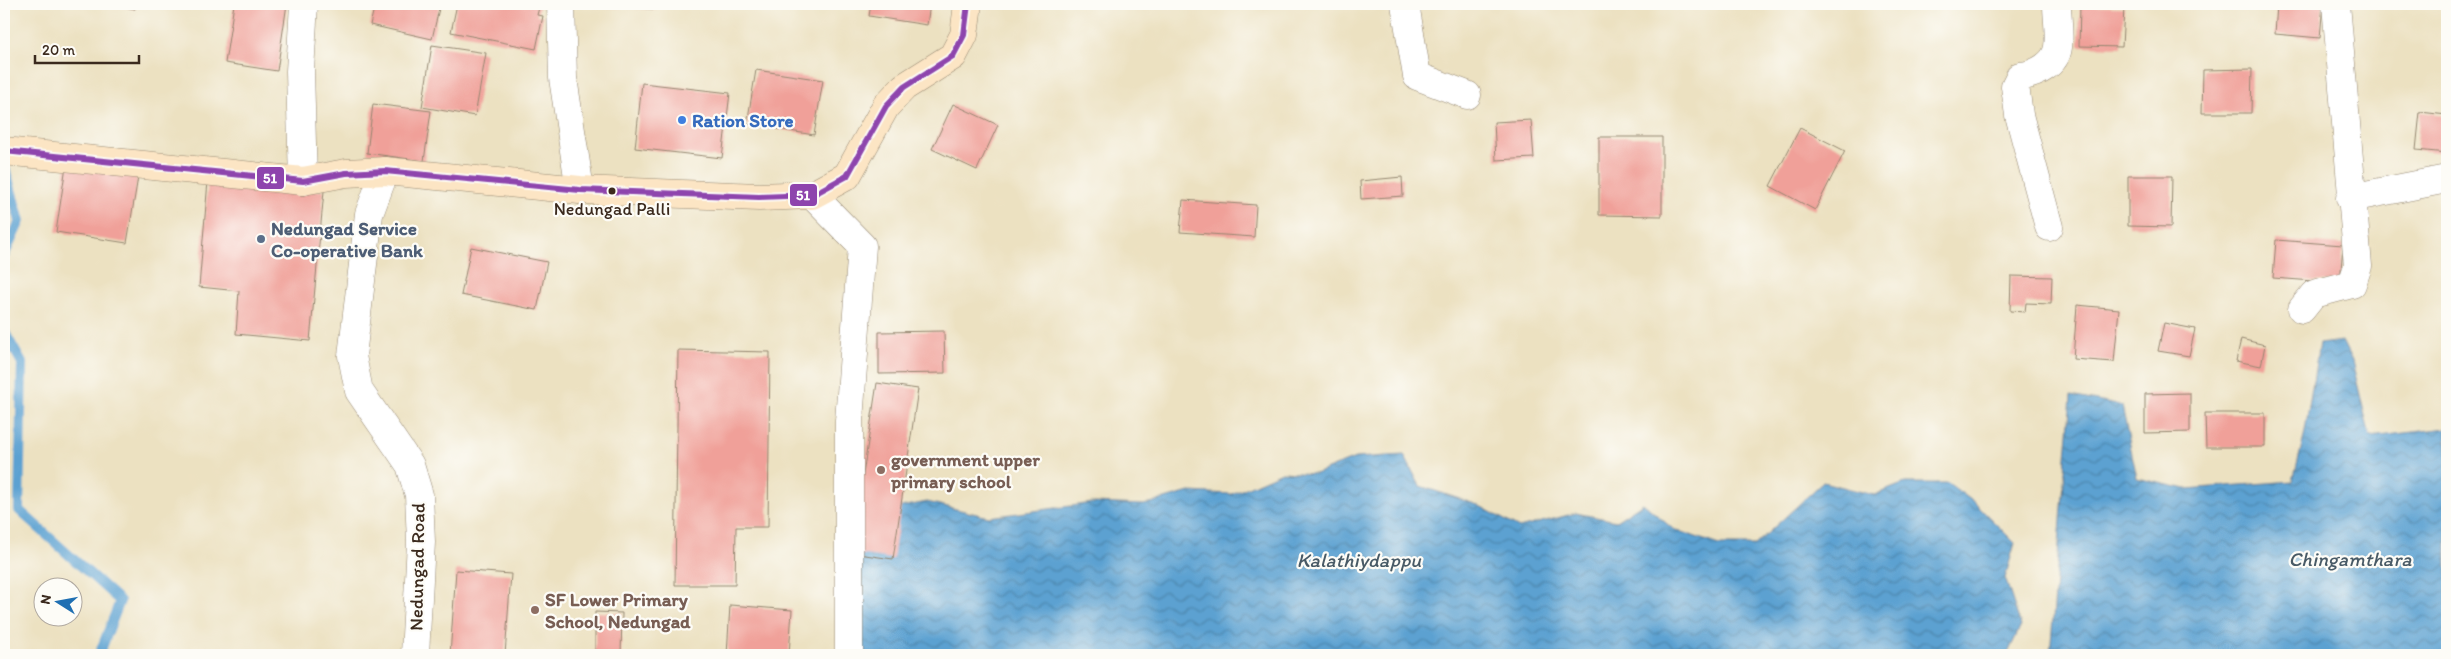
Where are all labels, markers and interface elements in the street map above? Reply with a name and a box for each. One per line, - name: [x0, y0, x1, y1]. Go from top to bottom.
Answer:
- scale bar: [35, 32, 139, 64]
- text: 20 m: [42, 41, 76, 59]
- place label: Ration Store: [692, 109, 793, 132]
- marker: Ration Store: [676, 114, 688, 126]
- line badge: 51: [256, 166, 285, 190]
- text: 51: [263, 170, 277, 187]
- line badge: 51: [789, 183, 818, 207]
- marker: Nedungad Palli: [607, 186, 617, 196]
- text: 51: [796, 187, 810, 204]
- place label: Nedungad Palli: [554, 198, 670, 220]
- place label: Nedungad Service Co-operative Bank: [271, 217, 423, 262]
- marker: Nedungad Service Co-operative Bank: [255, 233, 267, 245]
- place label: government upper primary school: [890, 448, 1040, 493]
- marker: government upper primary school: [875, 464, 887, 476]
- street label: Nedungad Road: [404, 503, 430, 631]
- water label: Chingamthara: [2288, 547, 2412, 571]
- water label: Kalathiydappu: [1297, 548, 1422, 572]
- north arrow: [32, 576, 82, 626]
- place label: SF Lower Primary School, Nedungad: [545, 588, 691, 633]
- text: N: [36, 593, 55, 606]
- marker: SF Lower Primary School, Nedungad: [529, 604, 541, 616]

